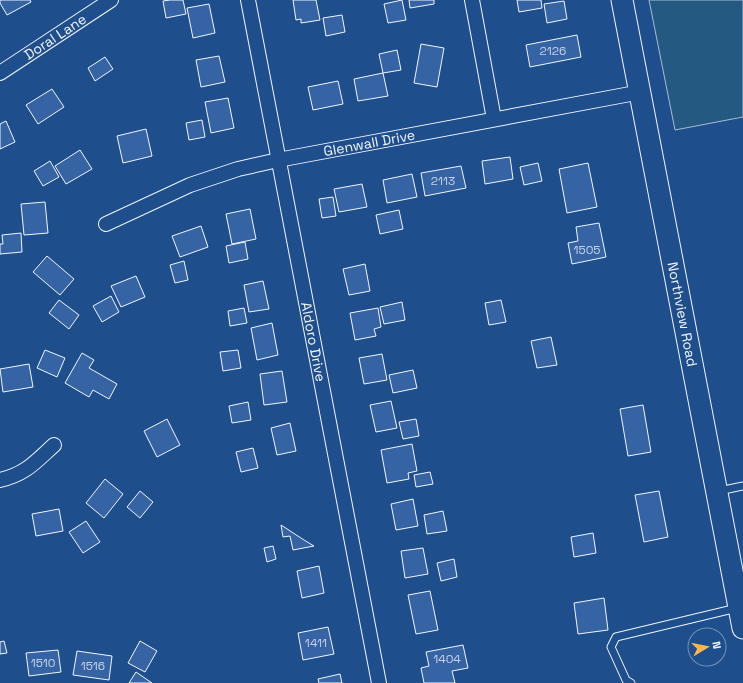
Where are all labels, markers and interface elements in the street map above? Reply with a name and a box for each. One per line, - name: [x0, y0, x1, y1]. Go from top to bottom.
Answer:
- street label: Doral Lane: [21, 10, 90, 64]
- house number: 2126: [540, 43, 566, 59]
- street label: Glenwall Drive: [322, 126, 416, 160]
- house number: 2113: [431, 173, 455, 189]
- house number: 1505: [573, 242, 601, 258]
- street label: Northview Road: [664, 260, 701, 368]
- street label: Aldoro Drive: [297, 300, 330, 383]
- north arrow: [687, 627, 727, 667]
- house number: 1411: [305, 635, 327, 651]
- text: N: [709, 640, 724, 650]
- house number: 1404: [433, 651, 461, 667]
- house number: 1510: [31, 655, 55, 671]
- house number: 1516: [81, 658, 105, 674]

